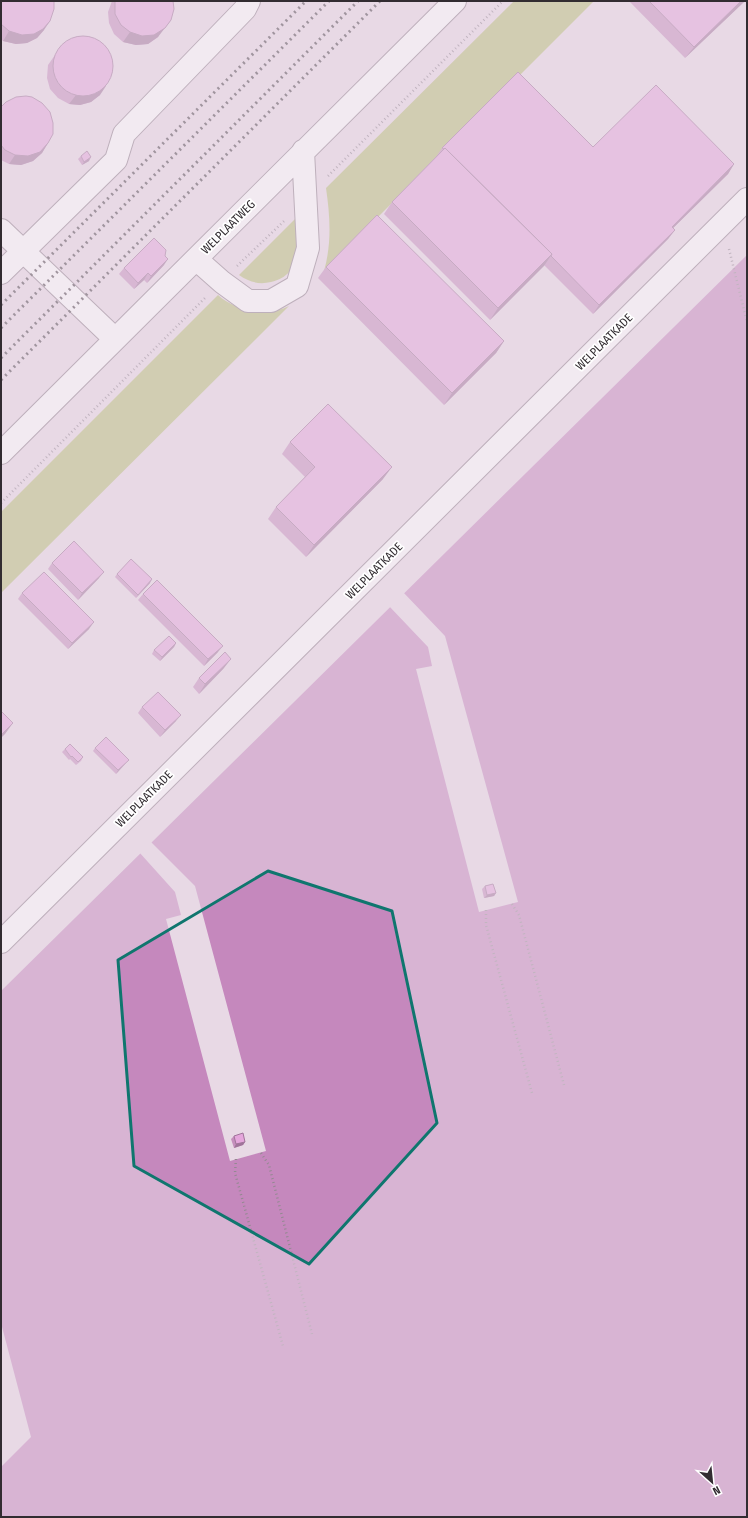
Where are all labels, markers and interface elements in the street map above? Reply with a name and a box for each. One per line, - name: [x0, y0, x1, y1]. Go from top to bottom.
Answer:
- street label: WELPLAATWEG: [198, 197, 258, 257]
- street label: WELPLAATKADE: [573, 310, 636, 373]
- street label: WELPLAATKADE: [343, 539, 406, 602]
- street label: WELPLAATKADE: [113, 767, 176, 830]
- north arrow: [692, 1462, 732, 1502]
- text: N: [710, 1483, 722, 1498]

